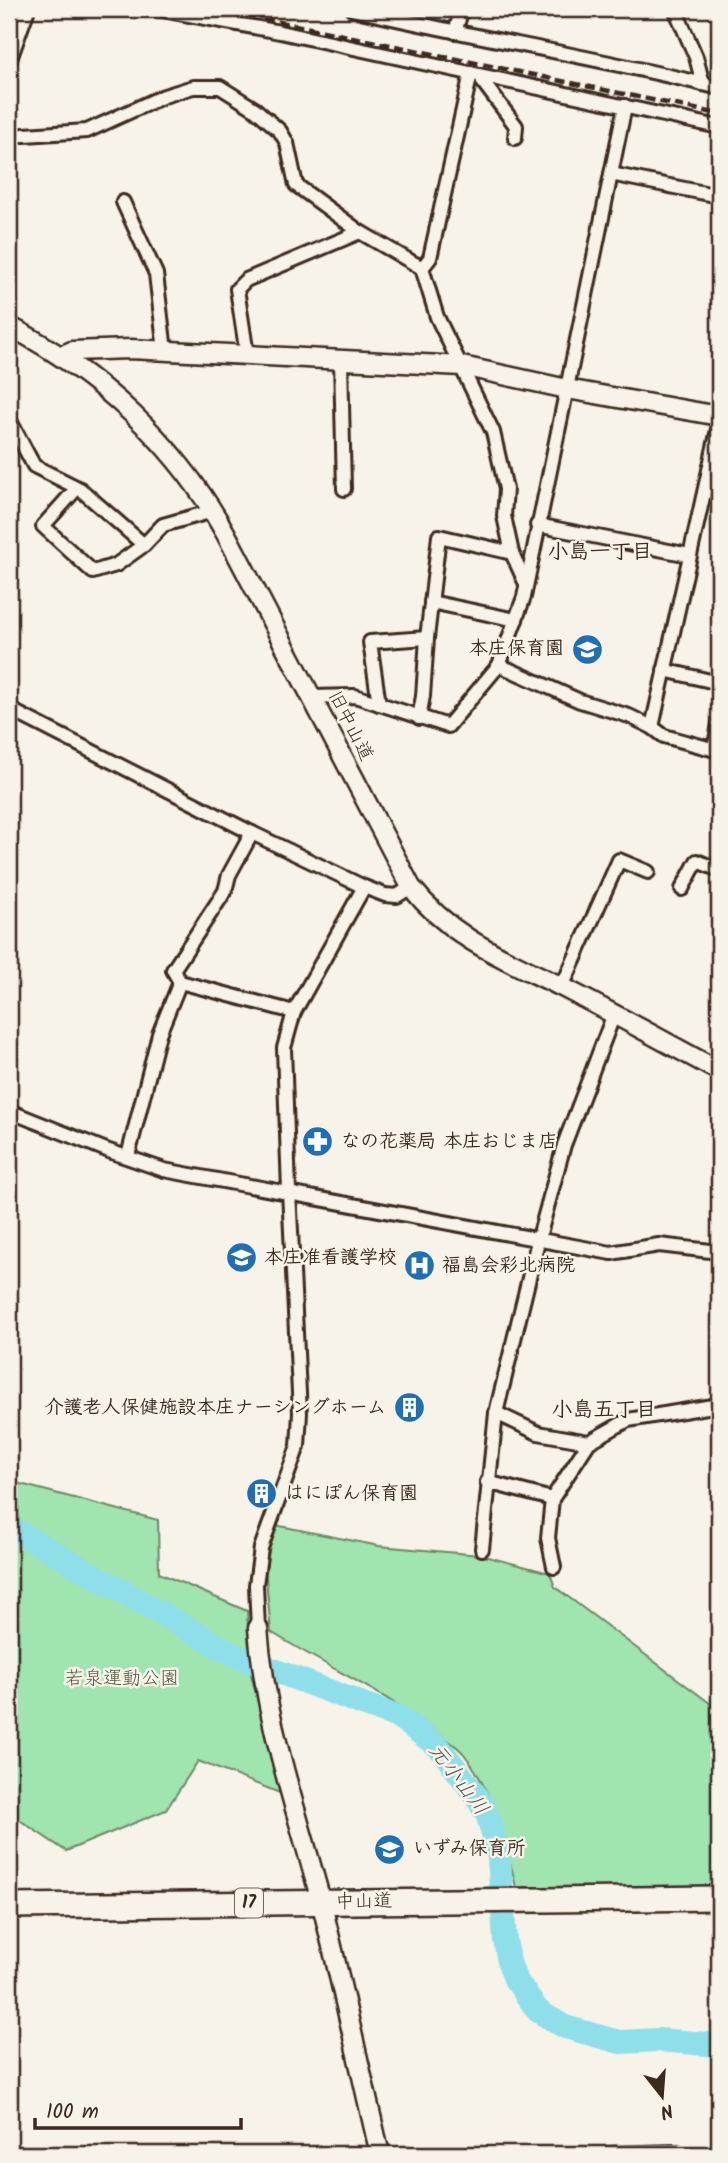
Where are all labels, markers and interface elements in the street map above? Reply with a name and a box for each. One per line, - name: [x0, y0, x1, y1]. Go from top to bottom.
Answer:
- district label: 小島一丁目: [548, 536, 653, 569]
- school or university icon: 本庄保育園: [570, 632, 604, 666]
- place label: 本庄保育園: [469, 634, 564, 664]
- street label: 旧中山道: [319, 685, 381, 767]
- pharmacy icon: なの花薬局 本庄おじま店: [301, 1125, 335, 1159]
- place label: なの花薬局 本庄おじま店: [341, 1127, 557, 1157]
- school or university icon: 本庄准看護学校: [224, 1241, 258, 1275]
- place label: 本庄准看護学校: [264, 1243, 397, 1273]
- hospital icon: 福島会彩北病院: [402, 1249, 436, 1283]
- place label: 福島会彩北病院: [442, 1251, 575, 1281]
- building icon: 介護老人保健施設本庄ナーシングホーム: [392, 1391, 426, 1425]
- place label: 介護老人保健施設本庄ナーシングホーム: [44, 1393, 386, 1423]
- district label: 小島五丁目: [552, 1394, 657, 1427]
- building icon: はにぽん保育園: [245, 1477, 279, 1511]
- place label: はにぽん保育園: [285, 1479, 418, 1509]
- park label: 若泉運動公園: [65, 1664, 179, 1694]
- water label: 元小山川: [420, 1737, 496, 1823]
- school or university icon: いずみ保育所: [373, 1832, 407, 1866]
- place label: いずみ保育所: [413, 1834, 525, 1864]
- street label: 中山道: [335, 1887, 393, 1917]
- road number: 17: [235, 1888, 263, 1917]
- north arrow: [626, 2062, 696, 2132]
- scale bar: [35, 2086, 242, 2130]
- text: N: [656, 2094, 677, 2126]
- text: 100 m: [46, 2096, 99, 2129]

